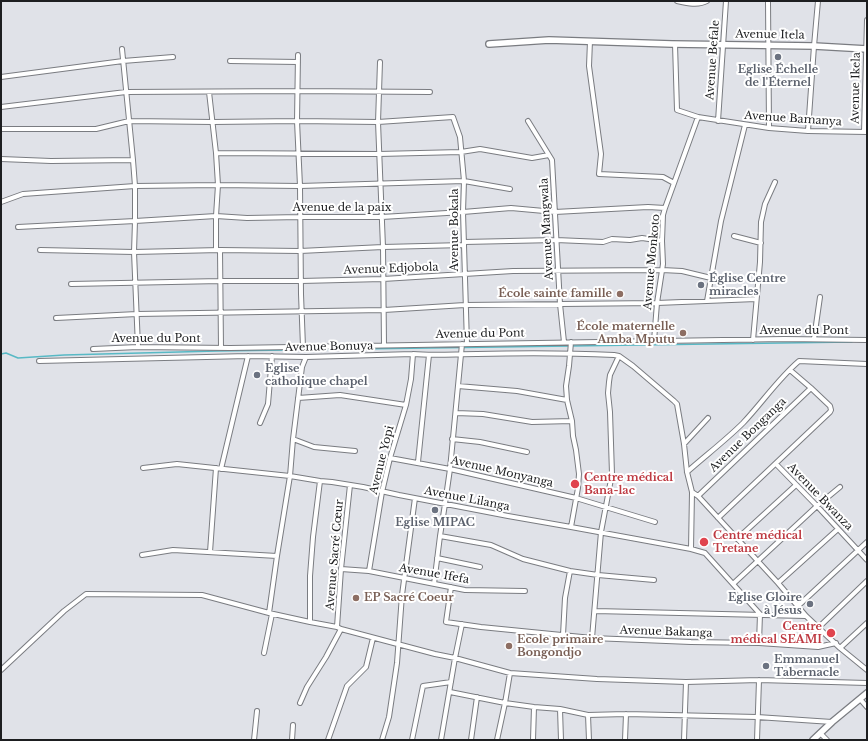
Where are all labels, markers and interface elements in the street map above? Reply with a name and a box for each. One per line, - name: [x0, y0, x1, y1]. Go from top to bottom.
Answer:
- street label: Avenue Befale: [704, 19, 722, 101]
- street label: Avenue Itela: [735, 28, 805, 42]
- marker: Eglise Échelle de l'Éternel: [773, 52, 783, 62]
- street label: Avenue Ikela: [849, 52, 863, 124]
- place label: Eglise Échelle de l'Éternel: [738, 63, 818, 89]
- street label: Avenue Bamanya: [744, 109, 842, 129]
- street label: Avenue Mangwala: [538, 178, 556, 280]
- street label: Avenue Bokala: [448, 188, 462, 272]
- street label: Avenue de la paix: [293, 201, 391, 215]
- street label: Avenue Monkoto: [641, 213, 663, 311]
- street label: Avenue Edjobola: [343, 261, 439, 277]
- place label: Église Centre miracles: [709, 272, 786, 298]
- marker: Église Centre miracles: [696, 280, 706, 290]
- place label: École sainte famille: [498, 287, 612, 301]
- marker: École sainte famille: [615, 289, 625, 299]
- place label: École maternelle Amba Mputu: [577, 320, 675, 346]
- street label: Avenue du Pont: [759, 324, 849, 338]
- street label: Avenue du Pont: [435, 327, 525, 341]
- marker: École maternelle Amba Mputu: [678, 328, 688, 338]
- street label: Avenue du Pont: [111, 332, 201, 346]
- street label: Avenue Bonuya: [285, 340, 373, 354]
- place label: Eglise catholique chapel: [265, 362, 368, 388]
- marker: Eglise catholique chapel: [252, 370, 262, 380]
- street label: Avenue Bonganga: [707, 395, 789, 475]
- street label: Avenue Yopi: [367, 424, 397, 496]
- street label: Avenue Monyanga: [450, 454, 554, 490]
- street label: Avenue Bwanza: [785, 461, 855, 533]
- place label: Centre médical Bana-lac: [584, 471, 673, 497]
- marker: Centre médical Bana-lac: [569, 478, 581, 490]
- street label: Avenue Lilanga: [423, 484, 511, 514]
- street label: Avenue Sacré Cœur: [324, 499, 346, 611]
- marker: Eglise MIPAC: [430, 505, 440, 515]
- place label: Eglise MIPAC: [395, 516, 475, 530]
- place label: Centre médical Tretane: [713, 529, 802, 555]
- marker: Centre médical Tretane: [698, 536, 710, 548]
- street label: Avenue Ifefa: [398, 561, 470, 587]
- place label: EP Sacré Coeur: [364, 591, 454, 605]
- place label: Eglise Gloire à Jésus: [728, 591, 802, 617]
- marker: EP Sacré Coeur: [351, 593, 361, 603]
- marker: Eglise Gloire à Jésus: [805, 599, 815, 609]
- place label: Centre médical SEAMI: [731, 620, 822, 646]
- street label: Avenue Bakanga: [619, 624, 713, 640]
- marker: Centre médical SEAMI: [825, 627, 837, 639]
- place label: Ecole primaire Bongondjo: [517, 633, 604, 659]
- marker: Ecole primaire Bongondjo: [504, 641, 514, 651]
- place label: Emmanuel Tabernacle: [774, 653, 839, 679]
- marker: Emmanuel Tabernacle: [761, 661, 771, 671]

